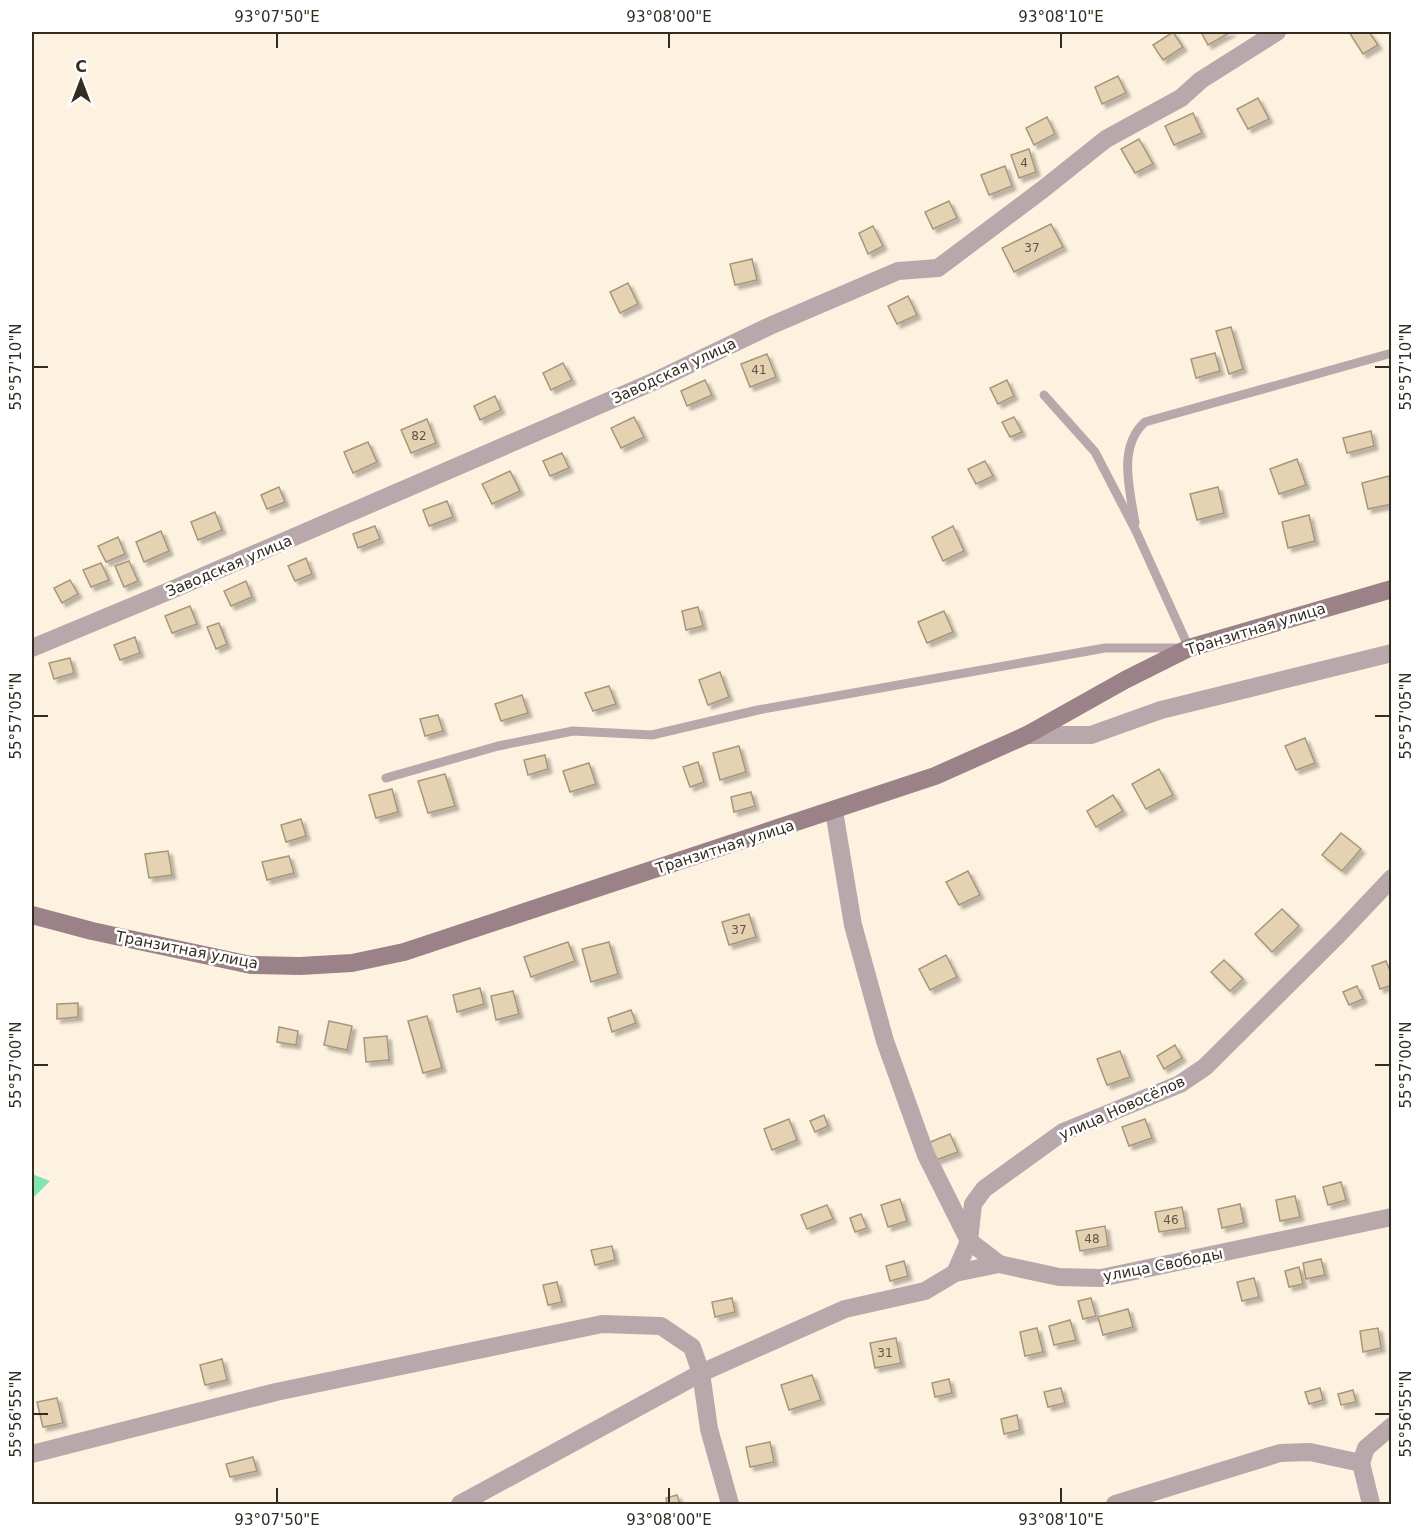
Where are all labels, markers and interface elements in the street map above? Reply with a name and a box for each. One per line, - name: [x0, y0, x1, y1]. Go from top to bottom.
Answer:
- text: 93°07'50"E: [234, 8, 320, 26]
- text: 93°08'00"E: [626, 8, 712, 26]
- text: 93°08'10"E: [1018, 8, 1104, 26]
- north arrow: [51, 51, 111, 111]
- text: С: [75, 57, 87, 76]
- house number: 4: [1020, 156, 1028, 170]
- house number: 37: [1024, 241, 1040, 255]
- text: 55°57'10"N: [7, 323, 25, 411]
- text: 55°57'10"N: [1397, 323, 1415, 411]
- street label: Заводская улица: [609, 334, 739, 408]
- house number: 41: [751, 363, 767, 377]
- house number: 82: [411, 429, 427, 443]
- street label: Заводская улица: [163, 531, 295, 601]
- street label: Транзитная улица: [1183, 599, 1328, 659]
- text: 55°57'05"N: [7, 672, 25, 760]
- text: 55°57'05"N: [1397, 672, 1415, 760]
- street label: Транзитная улица: [653, 816, 797, 878]
- house number: 37: [731, 923, 747, 937]
- street label: Транзитная улица: [113, 927, 260, 973]
- text: 55°57'00"N: [7, 1021, 25, 1109]
- text: 55°57'00"N: [1397, 1021, 1415, 1109]
- street label: улица Новосёлов: [1056, 1072, 1188, 1144]
- house number: 46: [1163, 1213, 1179, 1227]
- house number: 48: [1084, 1232, 1100, 1246]
- street label: улица Свободы: [1102, 1245, 1224, 1285]
- house number: 31: [877, 1346, 893, 1360]
- text: 55°56'55"N: [7, 1370, 25, 1458]
- text: 55°56'55"N: [1397, 1370, 1415, 1458]
- text: 93°07'50"E: [234, 1511, 320, 1529]
- text: 93°08'00"E: [626, 1511, 712, 1529]
- text: 93°08'10"E: [1018, 1511, 1104, 1529]

